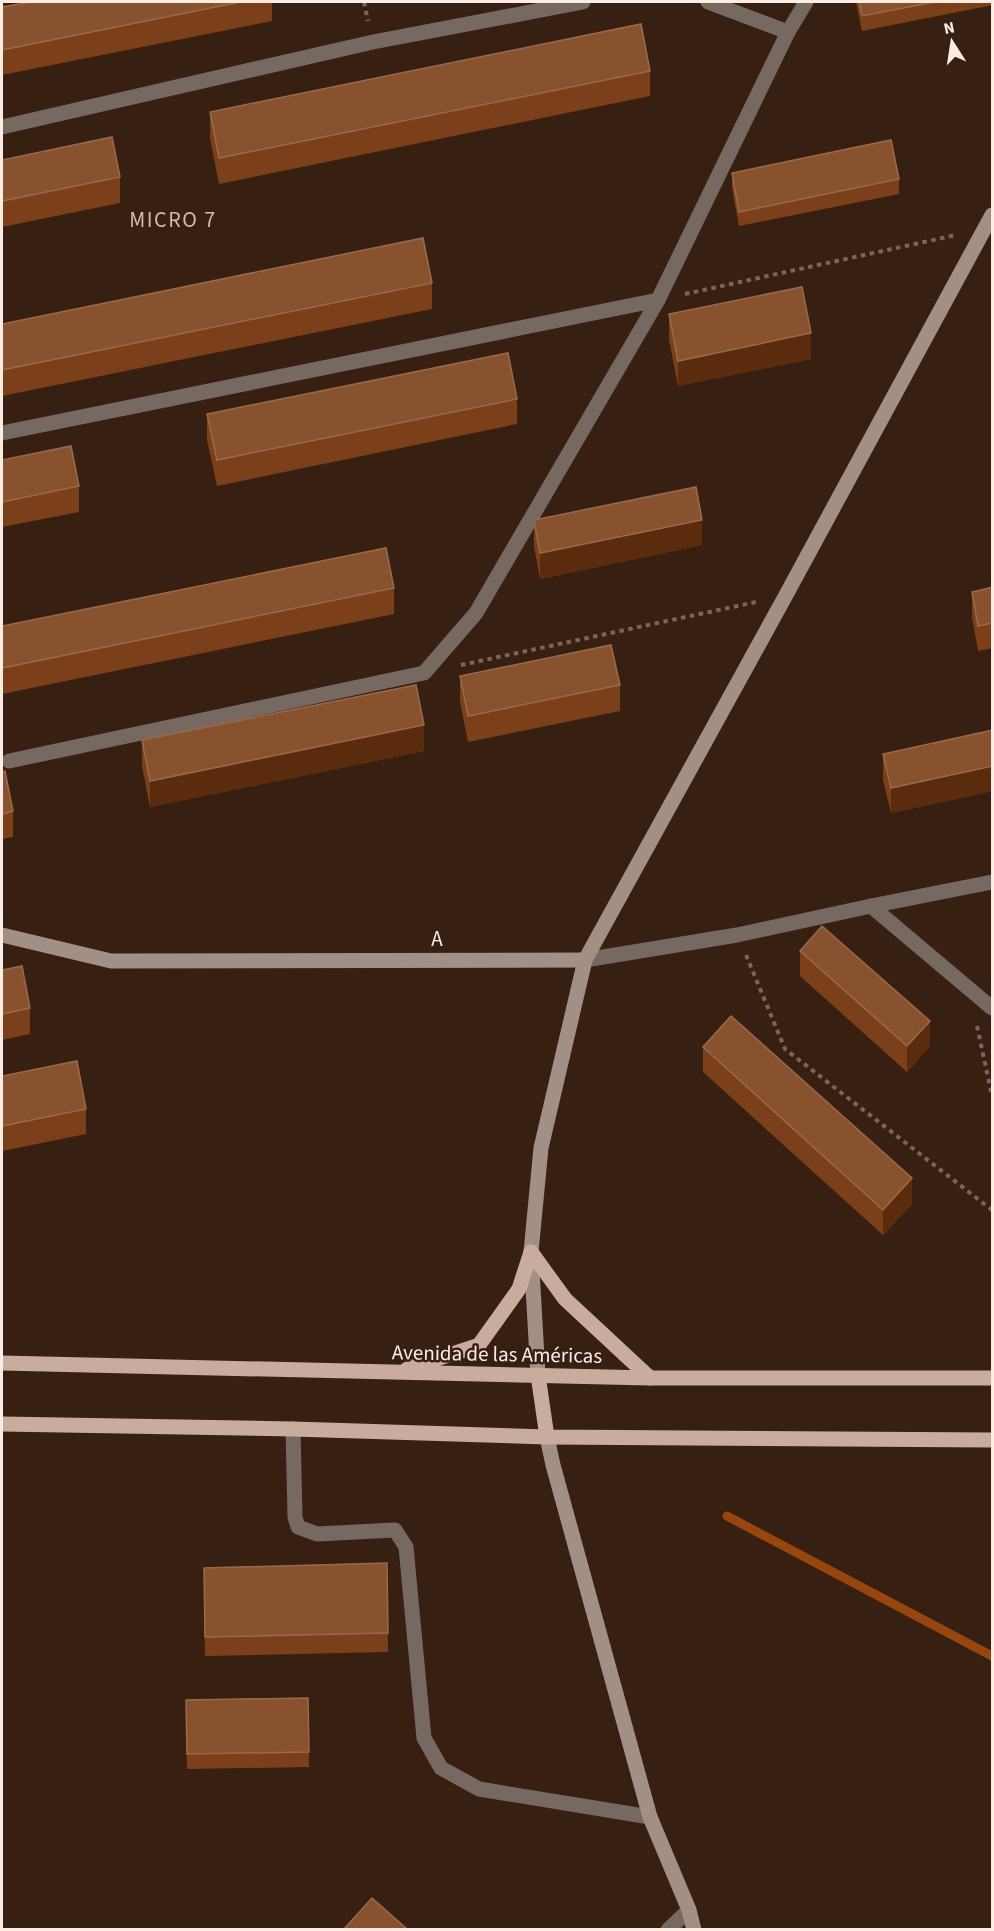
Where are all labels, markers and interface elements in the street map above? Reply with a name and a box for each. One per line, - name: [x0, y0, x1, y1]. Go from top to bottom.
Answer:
- north arrow: [922, 12, 982, 72]
- text: N: [942, 16, 957, 40]
- district label: MICRO 7: [129, 204, 217, 236]
- street label: A: [431, 924, 443, 954]
- street label: Avenida de las Américas: [392, 1337, 603, 1371]

